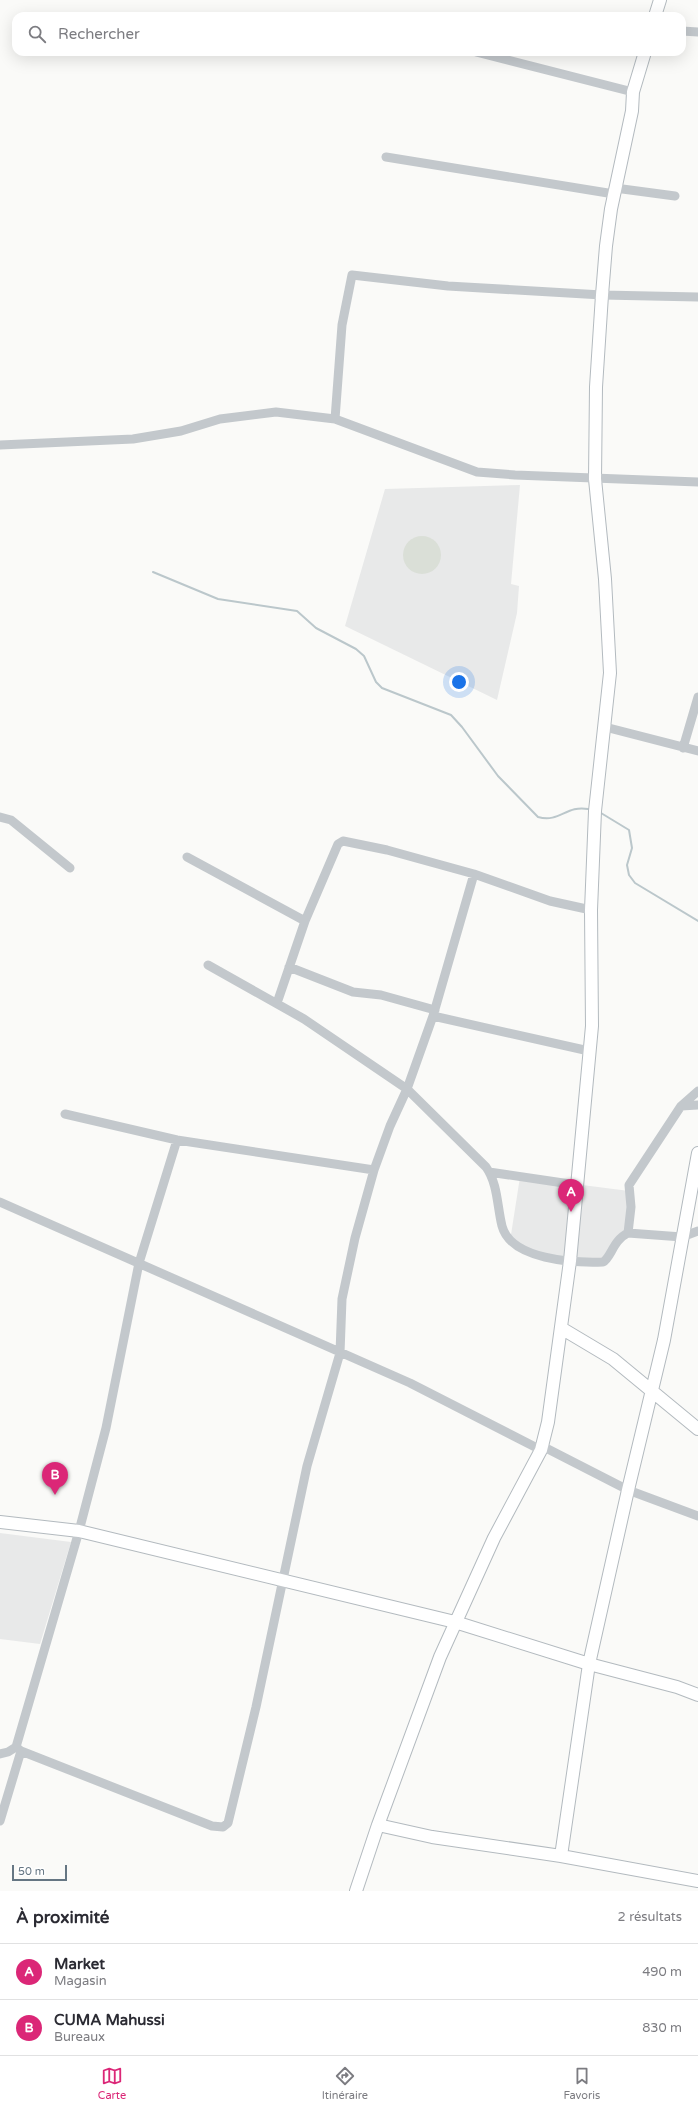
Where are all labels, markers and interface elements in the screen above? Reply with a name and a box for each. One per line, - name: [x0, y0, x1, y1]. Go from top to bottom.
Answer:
- search box: [12, 12, 686, 56]
- icon: search: [26, 23, 48, 45]
- text: Rechercher: [58, 25, 140, 43]
- your location: [449, 672, 469, 692]
- pin: A: [558, 1179, 584, 1212]
- pin: B: [42, 1462, 68, 1495]
- scale bar: [12, 1863, 67, 1882]
- text: 50 m: [18, 1865, 45, 1878]
- text: À proximité: [16, 1907, 109, 1928]
- text: 2 résultats: [618, 1909, 682, 1925]
- text: Market: [54, 1955, 105, 1973]
- text: A: [24, 1964, 34, 1980]
- text: 490 m: [642, 1964, 682, 1980]
- text: Magasin: [54, 1973, 107, 1989]
- text: CUMA Mahussi: [54, 2011, 165, 2029]
- text: B: [24, 2020, 34, 2036]
- text: 830 m: [642, 2020, 682, 2036]
- text: Bureaux: [54, 2029, 105, 2045]
- tab: Carte: [98, 2065, 126, 2102]
- tab: Itinéraire: [322, 2065, 368, 2102]
- tab: Favoris: [564, 2065, 600, 2102]

